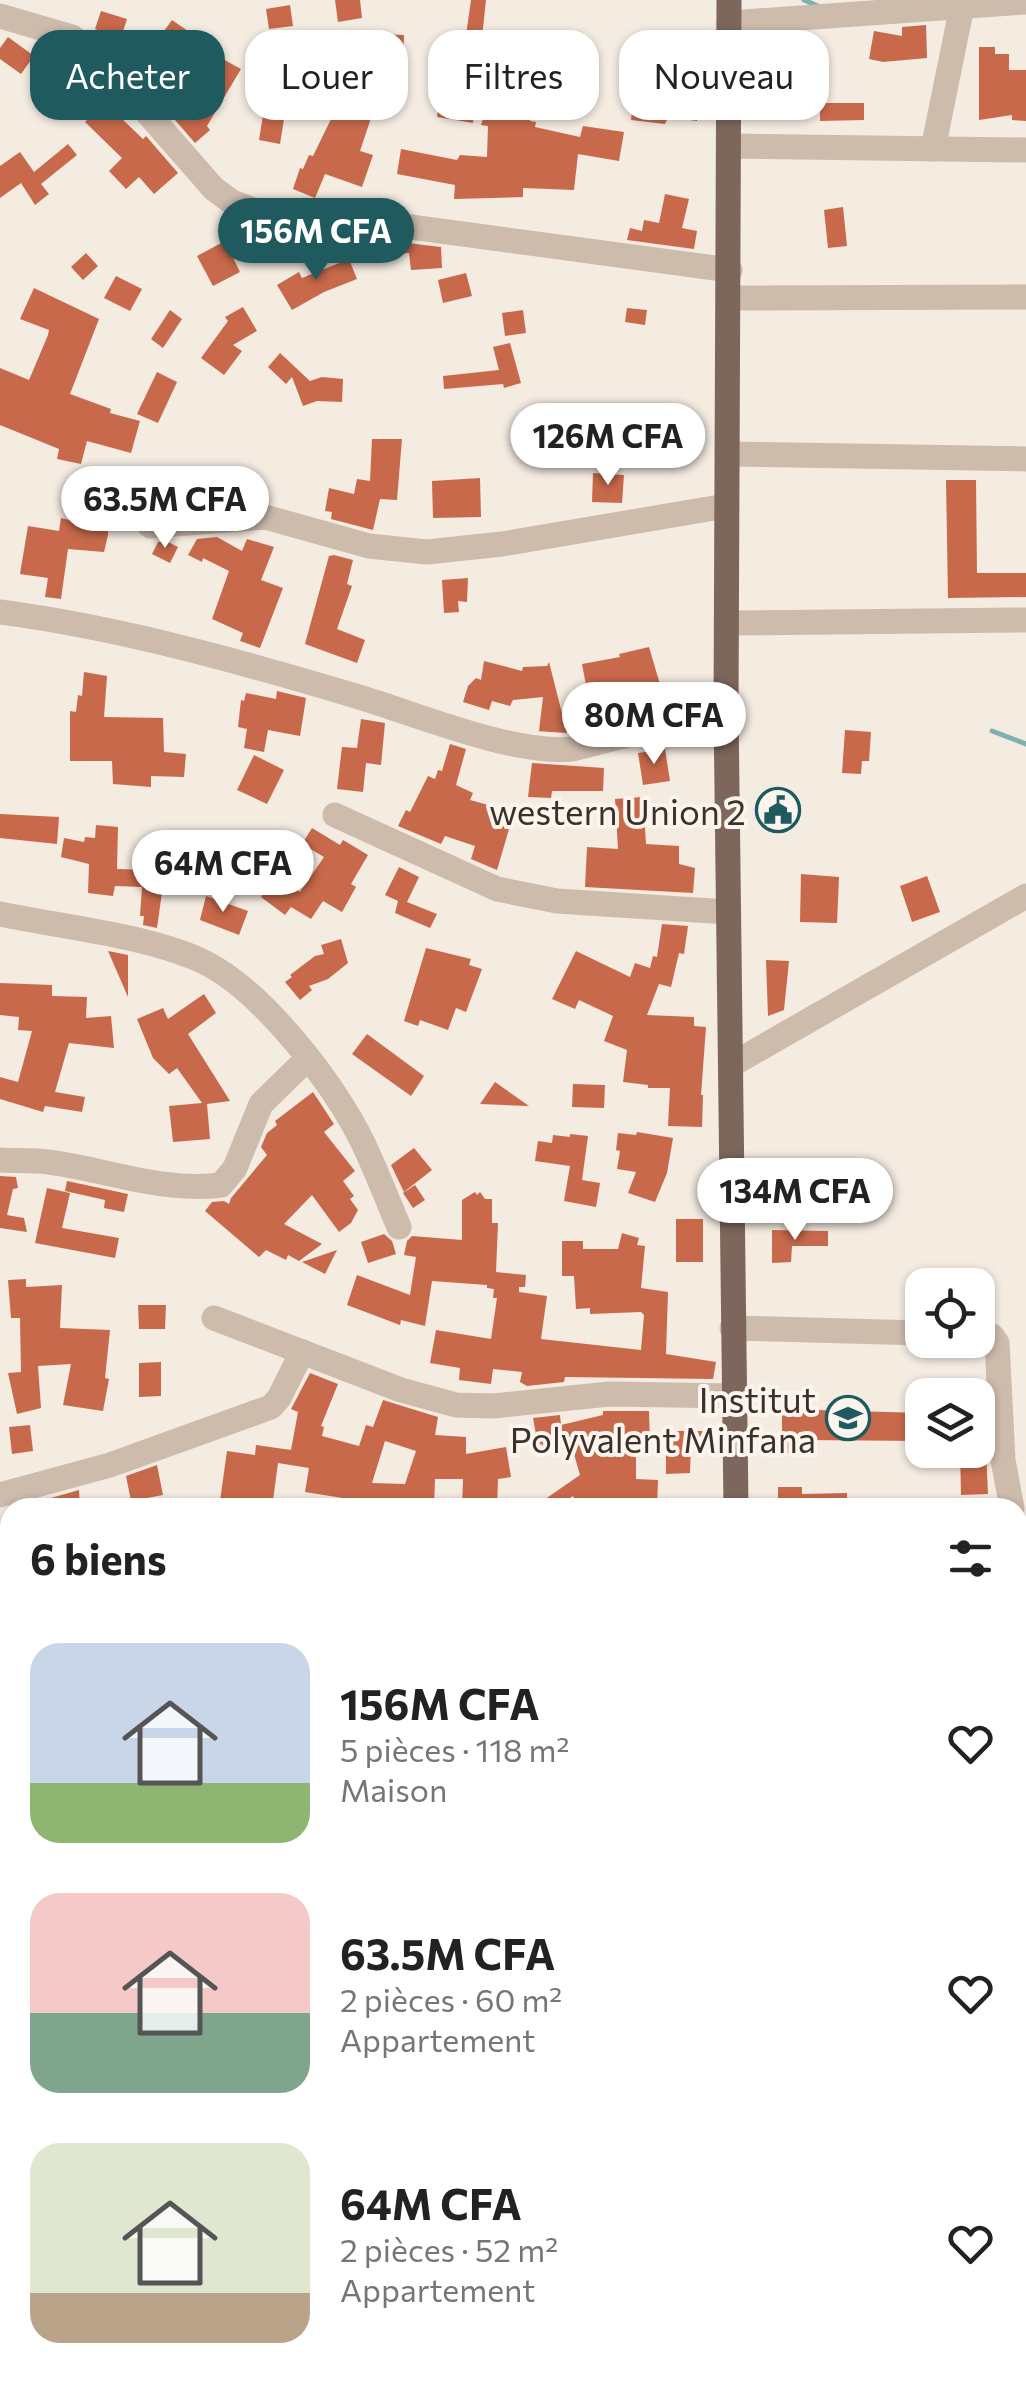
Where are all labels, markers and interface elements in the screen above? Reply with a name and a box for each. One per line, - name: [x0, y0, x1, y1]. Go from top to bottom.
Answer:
- chip: Acheter: [30, 30, 225, 120]
- chip: Louer: [245, 30, 408, 120]
- chip: Filtres: [428, 30, 599, 120]
- chip: Nouveau: [619, 30, 829, 120]
- pin: 156M CFA: [213, 198, 419, 283]
- text: 156M CFA: [240, 210, 392, 250]
- pin: 126M CFA: [505, 403, 711, 488]
- text: 126M CFA: [532, 415, 684, 455]
- pin: 63.5M CFA: [51, 466, 279, 551]
- text: 63.5M CFA: [83, 478, 247, 518]
- pin: 80M CFA: [562, 682, 746, 767]
- text: 80M CFA: [584, 694, 724, 734]
- public building icon: western Union 2: [755, 787, 801, 833]
- place label: western Union 2: [489, 789, 746, 832]
- pin: 64M CFA: [131, 830, 315, 915]
- text: 64M CFA: [154, 842, 292, 882]
- pin: 134M CFA: [692, 1158, 898, 1243]
- text: 134M CFA: [719, 1170, 871, 1210]
- map controls: [905, 1268, 995, 1468]
- button: locate: [905, 1268, 995, 1358]
- place label: Institut Polyvalent Minfana: [510, 1377, 816, 1460]
- button: layers: [905, 1378, 995, 1468]
- school or university icon: Institut Polyvalent Minfana: [825, 1395, 871, 1441]
- icon: filters: [943, 1531, 998, 1586]
- text: 6 biens: [30, 1532, 166, 1584]
- text: 156M CFA: [340, 1677, 539, 1729]
- icon: home: [110, 1683, 230, 1803]
- icon: heart: [943, 1716, 998, 1771]
- text: 5 pièces · 118 m²: [340, 1729, 569, 1769]
- text: Maison: [340, 1769, 447, 1809]
- text: 63.5M CFA: [340, 1927, 555, 1979]
- icon: home: [110, 1933, 230, 2053]
- icon: heart: [943, 1966, 998, 2021]
- text: 2 pièces · 60 m²: [340, 1979, 562, 2019]
- text: Appartement: [340, 2019, 535, 2059]
- text: 64M CFA: [340, 2177, 522, 2229]
- icon: home: [110, 2183, 230, 2303]
- icon: heart: [943, 2216, 998, 2271]
- text: 2 pièces · 52 m²: [340, 2229, 558, 2269]
- text: Appartement: [340, 2269, 535, 2309]

